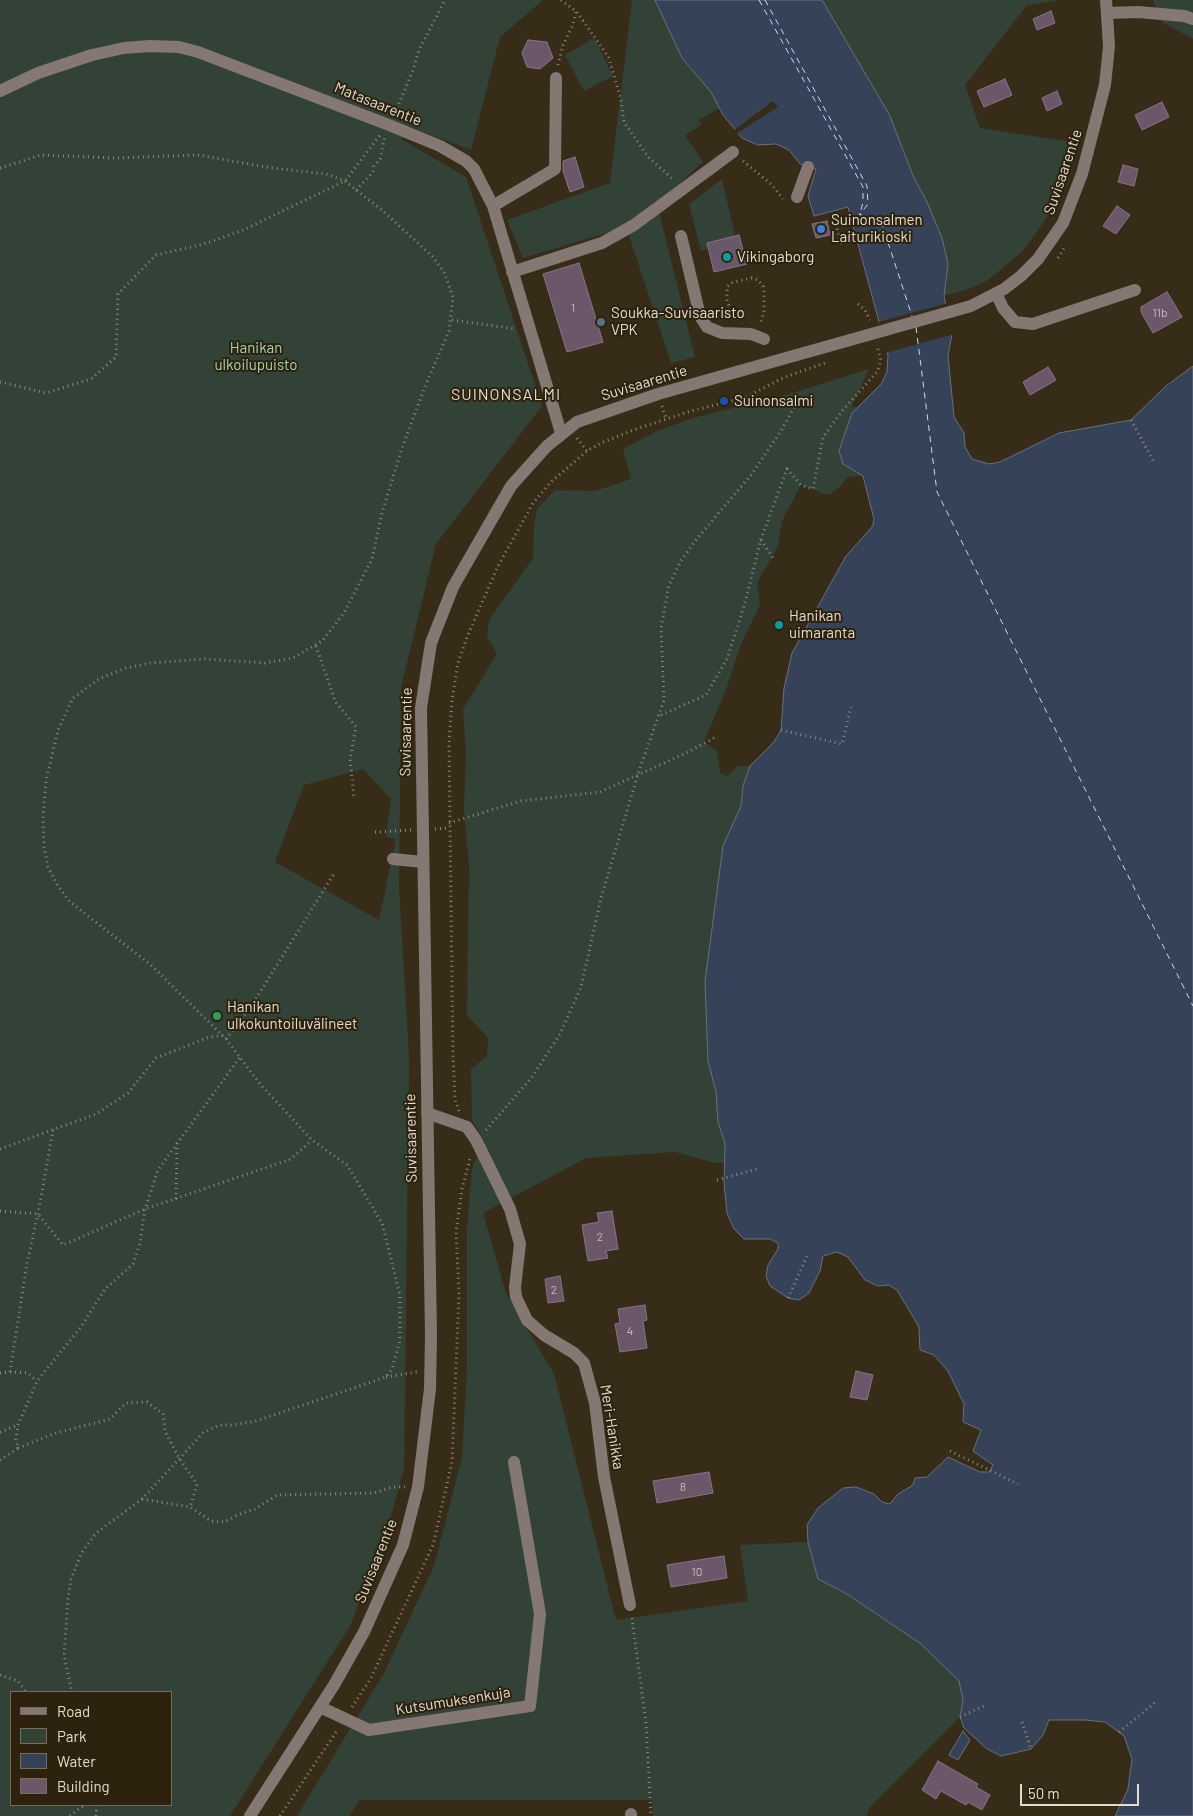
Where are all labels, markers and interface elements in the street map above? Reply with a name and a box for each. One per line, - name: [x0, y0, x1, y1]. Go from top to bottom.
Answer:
- street label: Matasaarentie: [332, 78, 424, 130]
- street label: Suvisaarentie: [1040, 127, 1086, 217]
- place label: Suinonsalmen Laiturikioski: [831, 211, 923, 246]
- marker: Suinonsalmen Laiturikioski: [815, 223, 827, 235]
- place label: Vikingaborg: [737, 248, 814, 266]
- marker: Vikingaborg: [721, 251, 733, 263]
- house number: 1: [571, 301, 575, 315]
- place label: Soukka-Suvisaaristo VPK: [611, 304, 745, 339]
- house number: 11b: [1153, 306, 1167, 320]
- marker: Soukka-Suvisaaristo VPK: [595, 316, 607, 328]
- park label: Hanikan ulkoilupuisto: [215, 339, 297, 374]
- street label: Suvisaarentie: [599, 361, 689, 405]
- district label: SUINONSALMI: [450, 385, 562, 405]
- place label: Suinonsalmi: [734, 392, 813, 410]
- marker: Suinonsalmi: [718, 395, 730, 407]
- place label: Hanikan uimaranta: [789, 607, 855, 642]
- marker: Hanikan uimaranta: [773, 619, 785, 631]
- street label: Suvisaarentie: [396, 687, 416, 777]
- place label: Hanikan ulkokuntoiluvälineet: [227, 998, 357, 1033]
- marker: Hanikan ulkokuntoiluvälineet: [211, 1010, 223, 1022]
- street label: Suvisaarentie: [401, 1093, 421, 1183]
- house number: 2: [597, 1230, 603, 1244]
- house number: 2: [551, 1283, 557, 1297]
- house number: 4: [627, 1324, 633, 1338]
- street label: Meri-Hanikka: [596, 1383, 628, 1471]
- house number: 8: [680, 1480, 686, 1494]
- street label: Suvisaarentie: [351, 1516, 401, 1606]
- house number: 10: [692, 1565, 702, 1579]
- street label: Kutsumuksenkuja: [394, 1683, 512, 1719]
- legend: [10, 1691, 172, 1806]
- text: Road: [57, 1702, 90, 1720]
- text: Park: [57, 1727, 86, 1745]
- text: Water: [57, 1752, 96, 1770]
- scale bar: [1023, 1774, 1142, 1806]
- text: Building: [57, 1777, 110, 1795]
- text: 50 m: [1028, 1784, 1060, 1802]

